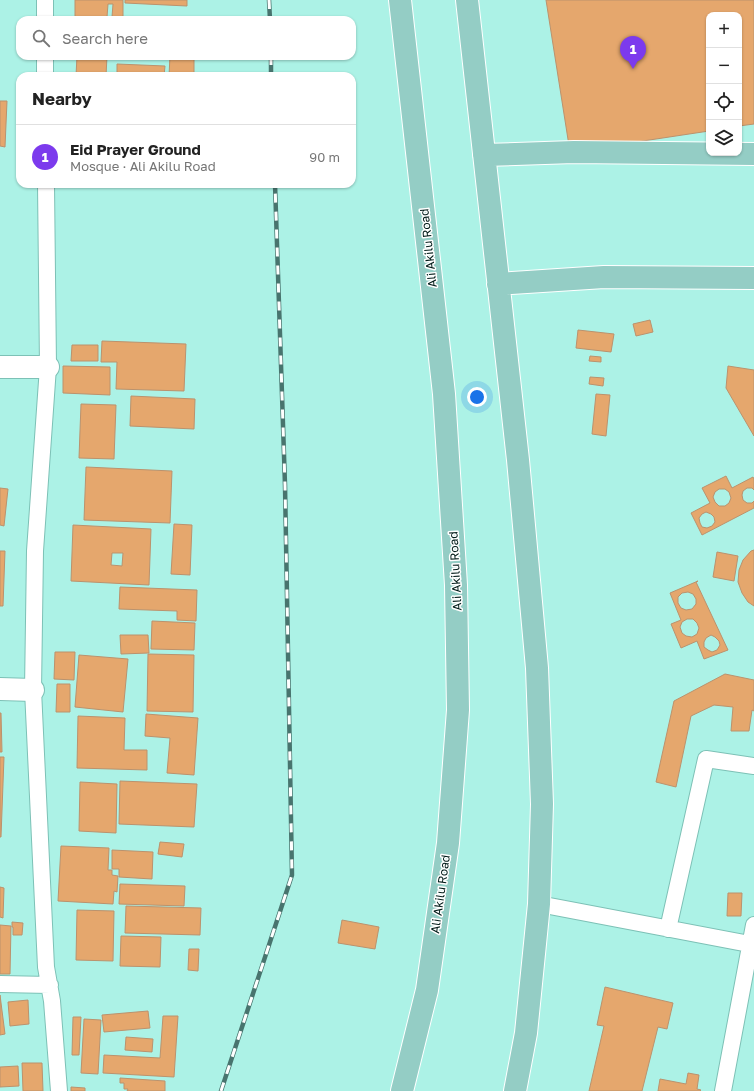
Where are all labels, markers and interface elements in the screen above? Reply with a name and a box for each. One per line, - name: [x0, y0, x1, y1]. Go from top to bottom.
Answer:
- map controls: [706, 12, 742, 156]
- button: +: [706, 12, 742, 48]
- search box: [16, 16, 356, 60]
- icon: search: [30, 27, 52, 49]
- text: Search here: [62, 29, 148, 47]
- pin: 1: [620, 36, 646, 69]
- button: −: [706, 48, 742, 84]
- button: locate: [706, 84, 742, 120]
- text: Nearby: [32, 88, 92, 109]
- button: layers: [706, 120, 742, 156]
- text: Eid Prayer Ground: [70, 140, 201, 158]
- text: 1: [42, 149, 48, 165]
- text: 90 m: [309, 149, 340, 165]
- text: Mosque · Ali Akilu Road: [70, 158, 216, 174]
- street label: Ali Akilu Road: [416, 208, 440, 288]
- your location: [467, 387, 487, 407]
- street label: Ali Akilu Road: [445, 531, 465, 611]
- street label: Ali Akilu Road: [427, 854, 453, 934]

